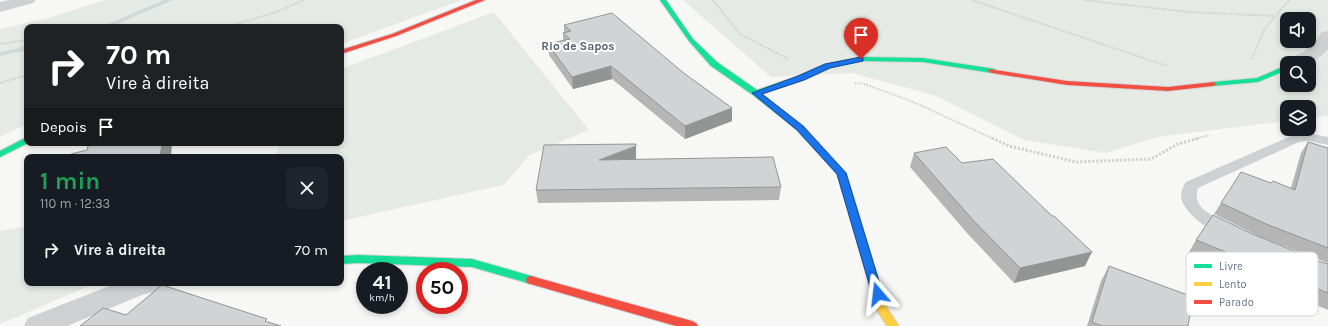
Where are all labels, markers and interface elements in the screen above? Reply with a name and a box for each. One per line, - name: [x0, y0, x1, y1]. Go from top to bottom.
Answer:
- map controls: [1280, 12, 1316, 136]
- button: sound: [1280, 12, 1316, 48]
- pin: [844, 18, 878, 59]
- icon: arrive: [850, 24, 872, 46]
- text: 70 m: [106, 38, 171, 71]
- district label: Rio de Sapos: [541, 39, 615, 53]
- icon: right: [40, 40, 92, 92]
- button: search: [1280, 56, 1316, 92]
- text: Vire à direita: [106, 72, 210, 94]
- button: layers: [1280, 100, 1316, 136]
- icon: arrive: [95, 116, 117, 138]
- text: Depois: [40, 118, 87, 136]
- text: 1 min: [40, 167, 100, 195]
- button: close: [286, 167, 328, 209]
- text: 110 m · 12:33: [40, 196, 110, 211]
- icon: right: [40, 239, 62, 261]
- text: Vire à direita: [74, 241, 166, 259]
- text: 70 m: [294, 241, 328, 259]
- legend: [1186, 252, 1318, 316]
- text: Livre: [1219, 260, 1243, 273]
- speed limit sign: 50: [416, 262, 468, 314]
- text: 41: [372, 271, 392, 294]
- position arrow: [857, 273, 899, 315]
- text: Lento: [1219, 278, 1247, 291]
- text: km/h: [369, 292, 395, 304]
- text: Parado: [1219, 296, 1254, 309]

